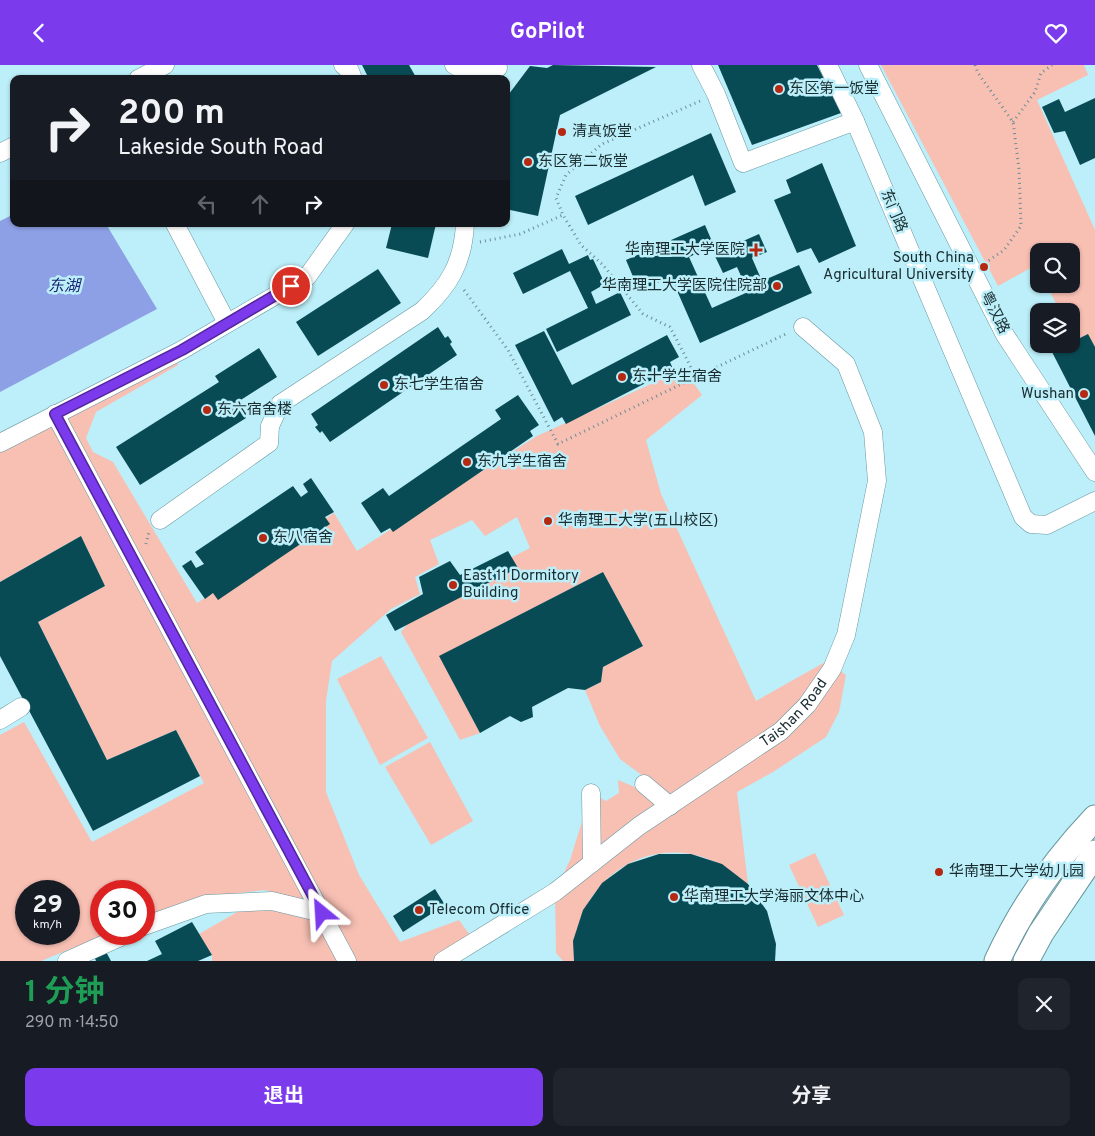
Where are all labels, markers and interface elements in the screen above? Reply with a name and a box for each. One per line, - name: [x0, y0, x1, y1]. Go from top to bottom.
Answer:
- icon: back: [25, 19, 53, 47]
- text: GoPilot: [510, 19, 585, 46]
- icon: heart: [1042, 19, 1070, 47]
- place label: 东区第一饭堂: [789, 80, 879, 99]
- marker: 东区第一饭堂: [773, 83, 785, 95]
- text: 200 m: [118, 92, 225, 136]
- icon: right: [35, 95, 100, 160]
- place label: 清真饭堂: [572, 123, 632, 142]
- marker: 清真饭堂: [556, 126, 568, 138]
- text: Lakeside South Road: [118, 135, 324, 162]
- place label: 东区第二饭堂: [538, 153, 628, 172]
- marker: 东区第二饭堂: [522, 156, 534, 168]
- street label: 东门路: [875, 187, 911, 235]
- icon: left: [193, 190, 221, 218]
- icon: ahead: [246, 190, 274, 218]
- icon: right: [299, 190, 327, 218]
- place label: 华南理工大学医院: [625, 240, 745, 260]
- marker: 华南理工大学医院: [749, 243, 763, 257]
- map controls: [1030, 243, 1080, 353]
- button: search: [1030, 243, 1080, 293]
- place label: South China Agricultural University: [823, 249, 974, 285]
- marker: South China Agricultural University: [978, 261, 990, 273]
- pin: [270, 265, 312, 307]
- icon: arrive: [277, 272, 305, 300]
- place label: 华南理工大学医院住院部: [602, 276, 767, 296]
- water label: 东湖: [48, 277, 83, 297]
- marker: 华南理工大学医院住院部: [771, 280, 783, 292]
- street label: 粤汉路: [975, 289, 1013, 337]
- button: layers: [1030, 303, 1080, 353]
- place label: 东十学生宿舍: [632, 368, 722, 387]
- marker: 东十学生宿舍: [616, 371, 628, 383]
- place label: 东七学生宿舍: [394, 376, 484, 395]
- marker: 东七学生宿舍: [378, 379, 390, 391]
- place label: Wushan: [1021, 385, 1074, 404]
- marker: Wushan: [1078, 388, 1090, 400]
- place label: 东六宿舍楼: [217, 401, 292, 420]
- marker: 东六宿舍楼: [201, 404, 213, 416]
- place label: 东九学生宿舍: [477, 453, 567, 472]
- marker: 东九学生宿舍: [461, 456, 473, 468]
- place label: 华南理工大学(五山校区): [558, 511, 718, 531]
- marker: 华南理工大学(五山校区): [542, 515, 554, 527]
- place label: 东八宿舍: [273, 529, 333, 548]
- marker: 东八宿舍: [257, 532, 269, 544]
- place label: East 11 Dormitory Building: [463, 567, 579, 603]
- marker: East 11 Dormitory Building: [447, 579, 459, 591]
- street label: Taishan Road: [756, 675, 832, 752]
- place label: 华南理工大学幼儿园: [949, 862, 1084, 882]
- marker: 华南理工大学幼儿园: [933, 866, 945, 878]
- speed limit sign: 30: [90, 880, 155, 945]
- position arrow: [295, 886, 347, 938]
- place label: 华南理工大学海丽文体中心: [684, 887, 864, 907]
- text: 29: [32, 890, 63, 922]
- marker: 华南理工大学海丽文体中心: [668, 891, 680, 903]
- place label: Telecom Office: [429, 901, 529, 920]
- marker: Telecom Office: [413, 904, 425, 916]
- text: km/h: [33, 917, 62, 933]
- text: 1 分钟: [25, 975, 105, 1012]
- button: close: [1018, 978, 1070, 1030]
- text: 290 m · 14:50: [25, 1013, 119, 1033]
- button: 退出: [25, 1068, 543, 1126]
- button: 分享: [553, 1068, 1070, 1126]

